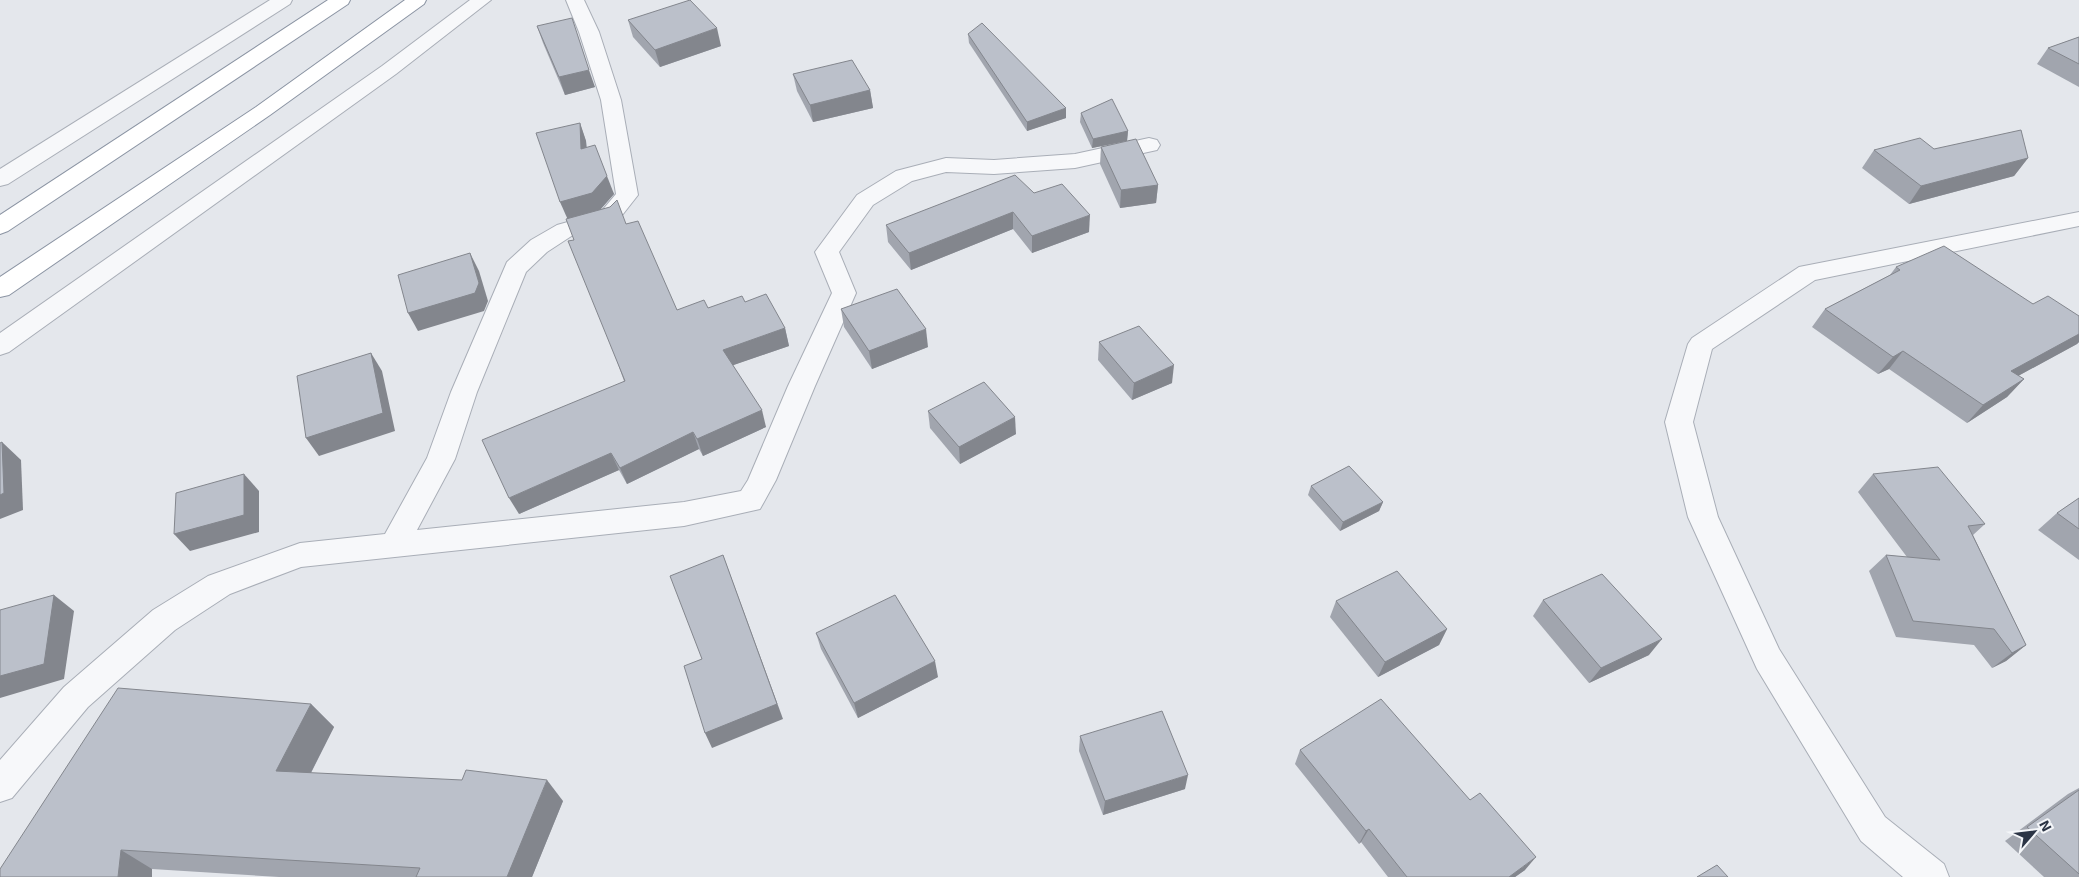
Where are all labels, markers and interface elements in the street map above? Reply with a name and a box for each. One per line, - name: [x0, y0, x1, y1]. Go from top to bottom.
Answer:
- north arrow: [2009, 807, 2059, 857]
- text: N: [2036, 817, 2056, 834]

